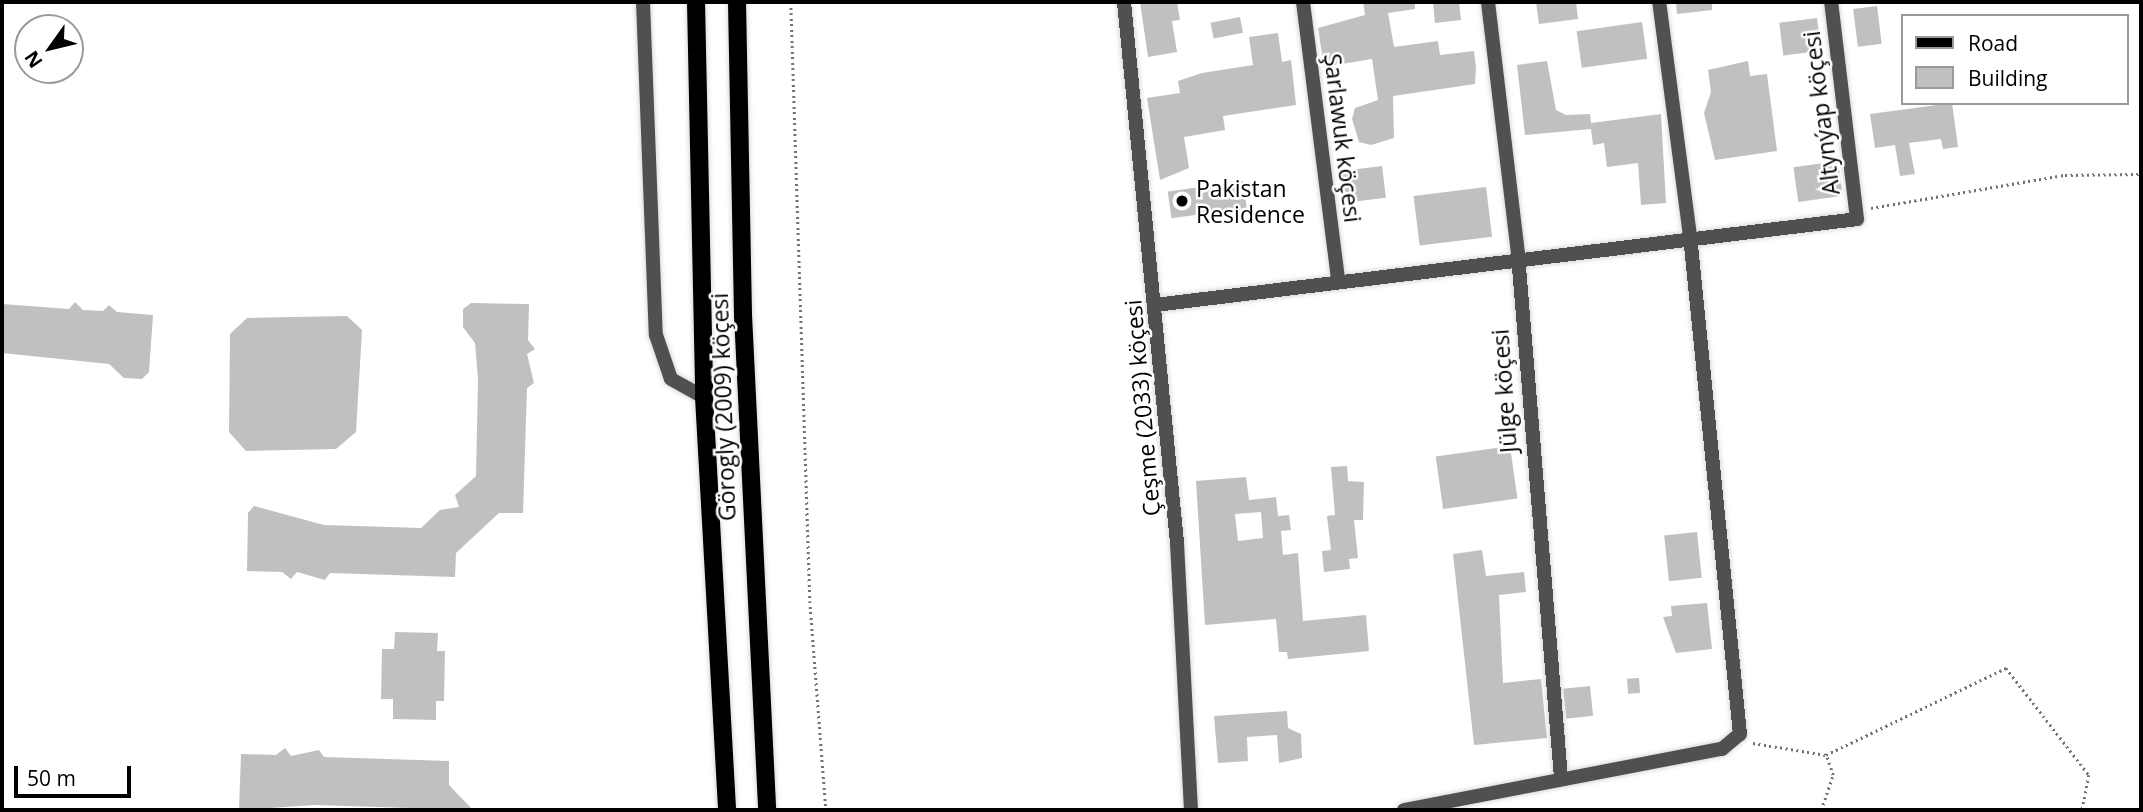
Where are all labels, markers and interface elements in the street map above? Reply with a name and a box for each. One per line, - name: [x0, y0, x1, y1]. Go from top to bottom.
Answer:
- north arrow: [14, 14, 84, 84]
- legend: [1902, 14, 2129, 105]
- street label: Altynýap köçesi: [1797, 29, 1845, 197]
- text: Road: [1968, 29, 2018, 57]
- text: N: [18, 46, 48, 73]
- street label: Şarlawuk köçesi: [1319, 52, 1367, 224]
- text: Building: [1968, 64, 2047, 92]
- place label: Pakistan Residence: [1196, 174, 1305, 228]
- marker: Pakistan Residence: [1174, 193, 1190, 209]
- street label: Görogly (2009) köçesi: [705, 292, 741, 522]
- street label: Çeşme (2033) köçesi: [1119, 299, 1165, 517]
- street label: Jülge köçesi: [1486, 328, 1522, 454]
- scale bar: [18, 752, 135, 796]
- text: 50 m: [27, 764, 76, 792]

